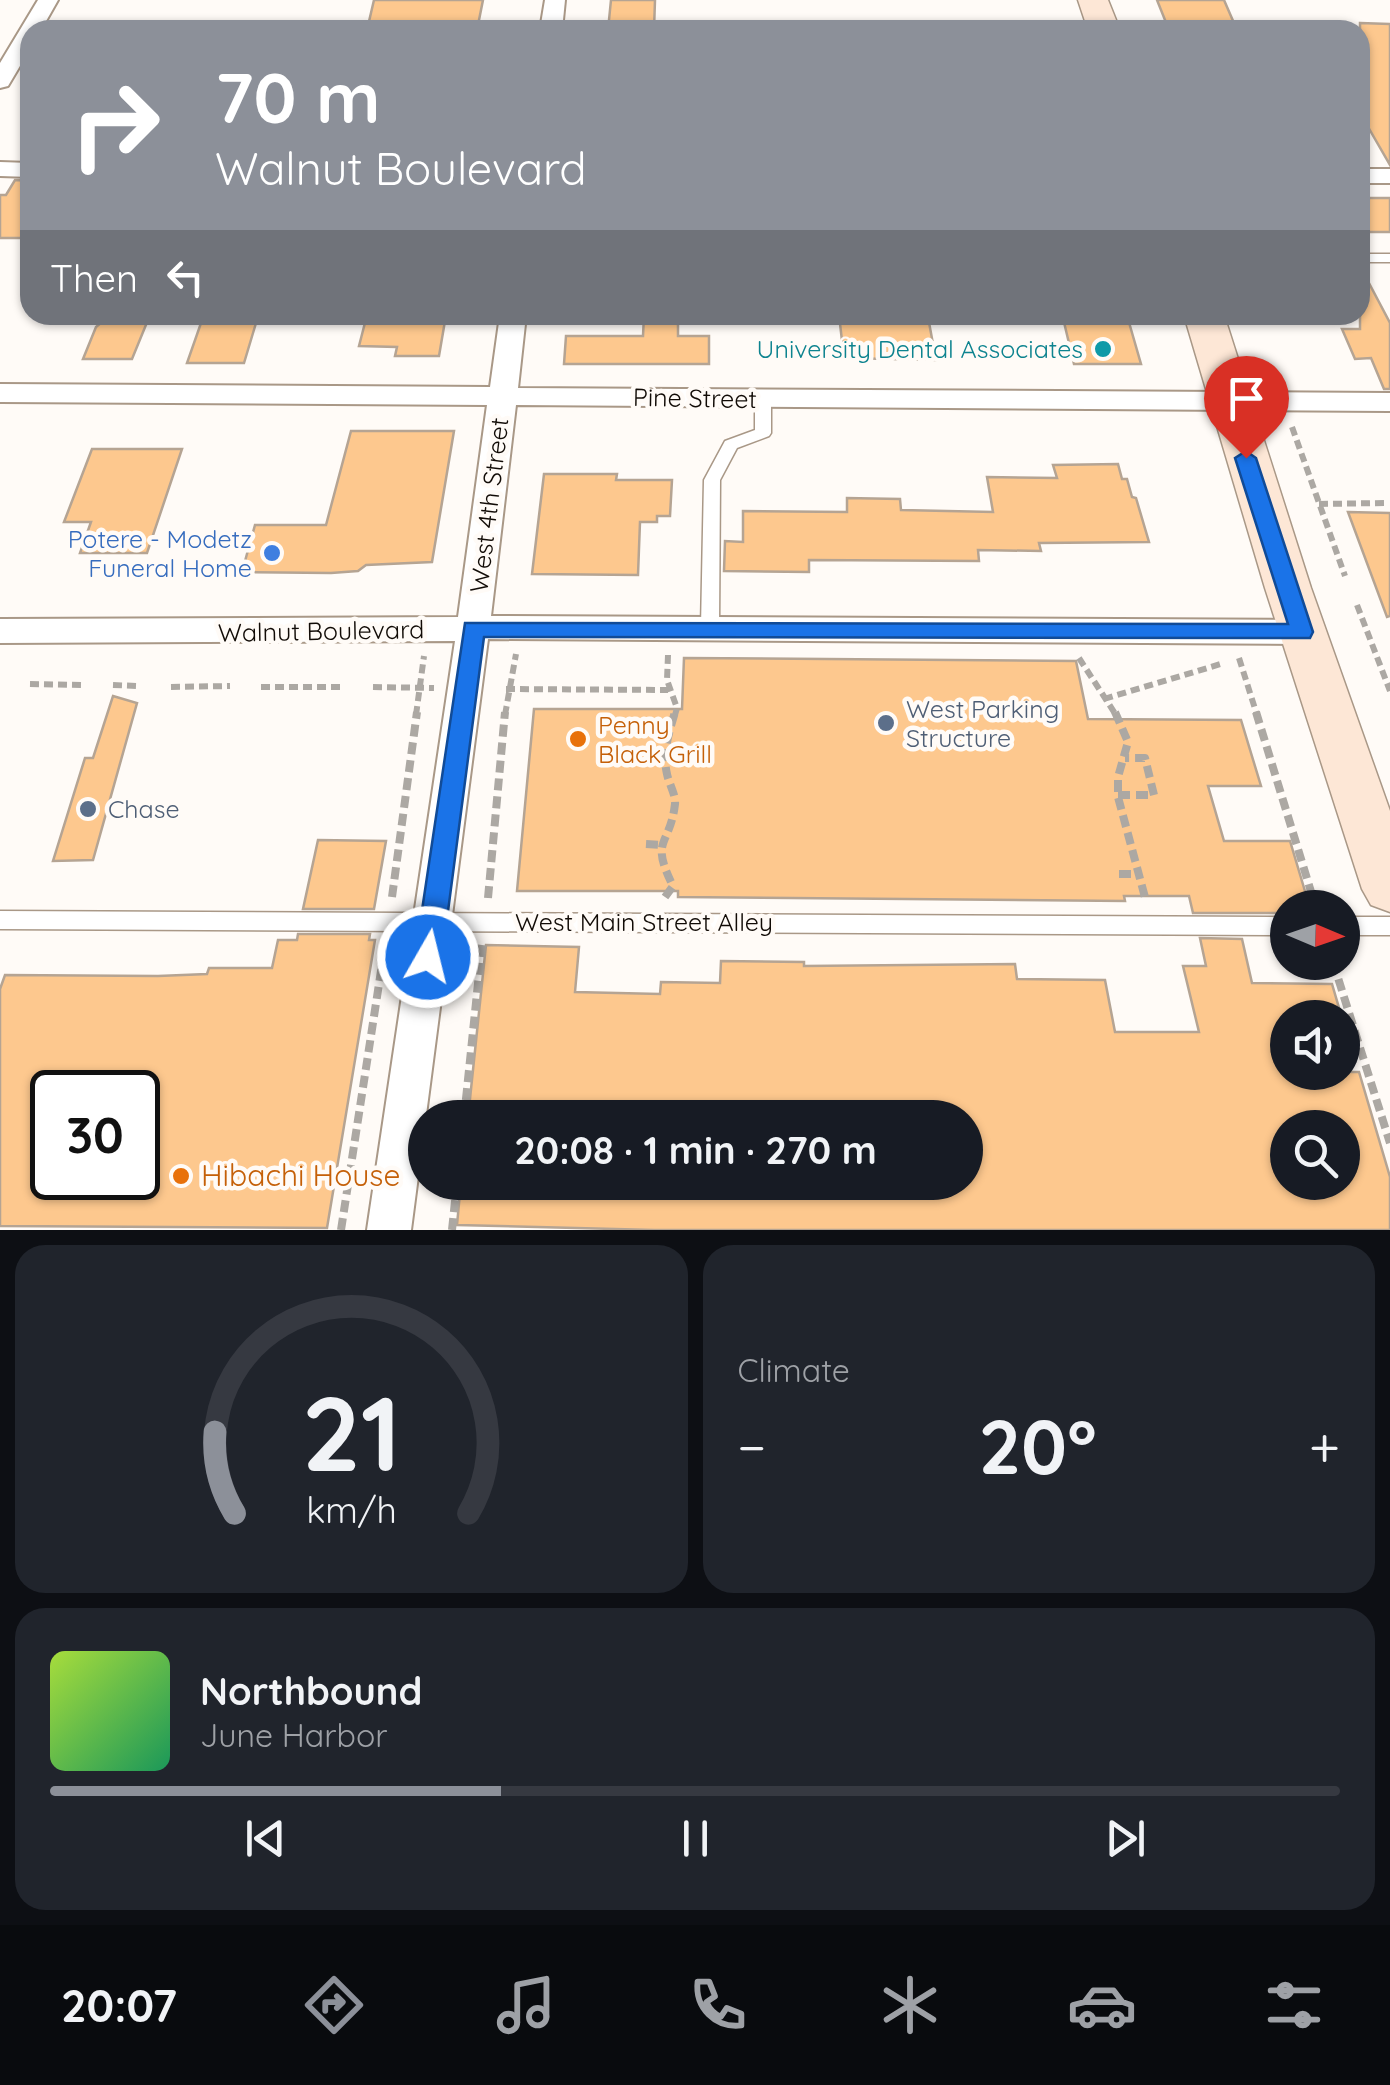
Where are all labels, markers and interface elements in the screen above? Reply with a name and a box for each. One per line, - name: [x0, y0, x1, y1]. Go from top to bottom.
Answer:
- text: 70 m: [215, 53, 381, 141]
- icon: right: [50, 60, 180, 190]
- text: Walnut Boulevard: [215, 140, 587, 196]
- icon: left: [158, 250, 213, 305]
- text: Then: [50, 254, 138, 302]
- place label: University Dental Associates: [757, 333, 1083, 364]
- marker: University Dental Associates: [1092, 338, 1114, 360]
- pin: [1204, 356, 1289, 459]
- icon: arrive: [1219, 371, 1274, 426]
- street label: Pine Street: [633, 381, 757, 414]
- street label: West 4th Street: [462, 416, 515, 594]
- place label: Potere - Modetz Funeral Home: [68, 523, 252, 583]
- marker: Potere - Modetz Funeral Home: [261, 542, 283, 564]
- street label: Walnut Boulevard: [218, 613, 424, 648]
- place label: West Parking Structure: [906, 693, 1059, 753]
- place label: Penny Black Grill: [598, 709, 712, 769]
- marker: West Parking Structure: [875, 712, 897, 734]
- marker: Penny Black Grill: [567, 728, 589, 750]
- place label: Chase: [108, 793, 180, 824]
- marker: Chase: [77, 798, 99, 820]
- north arrow: [1270, 890, 1360, 980]
- map controls: [1270, 890, 1360, 1200]
- position arrow: [376, 905, 480, 1009]
- street label: West Main Street Alley: [515, 906, 773, 937]
- button: sound: [1270, 1000, 1360, 1090]
- speed limit sign: 30: [30, 1070, 160, 1200]
- button: search: [1270, 1110, 1360, 1200]
- text: 20:08 · 1 min · 270 m: [514, 1126, 877, 1174]
- place label: Hibachi House: [201, 1156, 400, 1194]
- marker: Hibachi House: [170, 1165, 192, 1187]
- text: Climate: [738, 1350, 850, 1390]
- text: 21: [301, 1367, 401, 1497]
- text: 20°: [978, 1399, 1097, 1493]
- text: −: [738, 1412, 766, 1481]
- text: +: [1309, 1412, 1340, 1481]
- text: km/h: [306, 1487, 397, 1532]
- text: Northbound: [200, 1667, 422, 1715]
- text: June Harbor: [200, 1715, 388, 1755]
- icon: previous: [238, 1811, 293, 1866]
- icon: pause: [668, 1811, 723, 1866]
- icon: next: [1098, 1811, 1153, 1866]
- icon: directions: [299, 1970, 369, 2040]
- icon: music: [491, 1970, 561, 2040]
- icon: phone: [683, 1970, 753, 2040]
- icon: climate: [875, 1970, 945, 2040]
- icon: car: [1067, 1970, 1137, 2040]
- icon: filters: [1259, 1970, 1329, 2040]
- text: 20:07: [61, 1977, 177, 2033]

